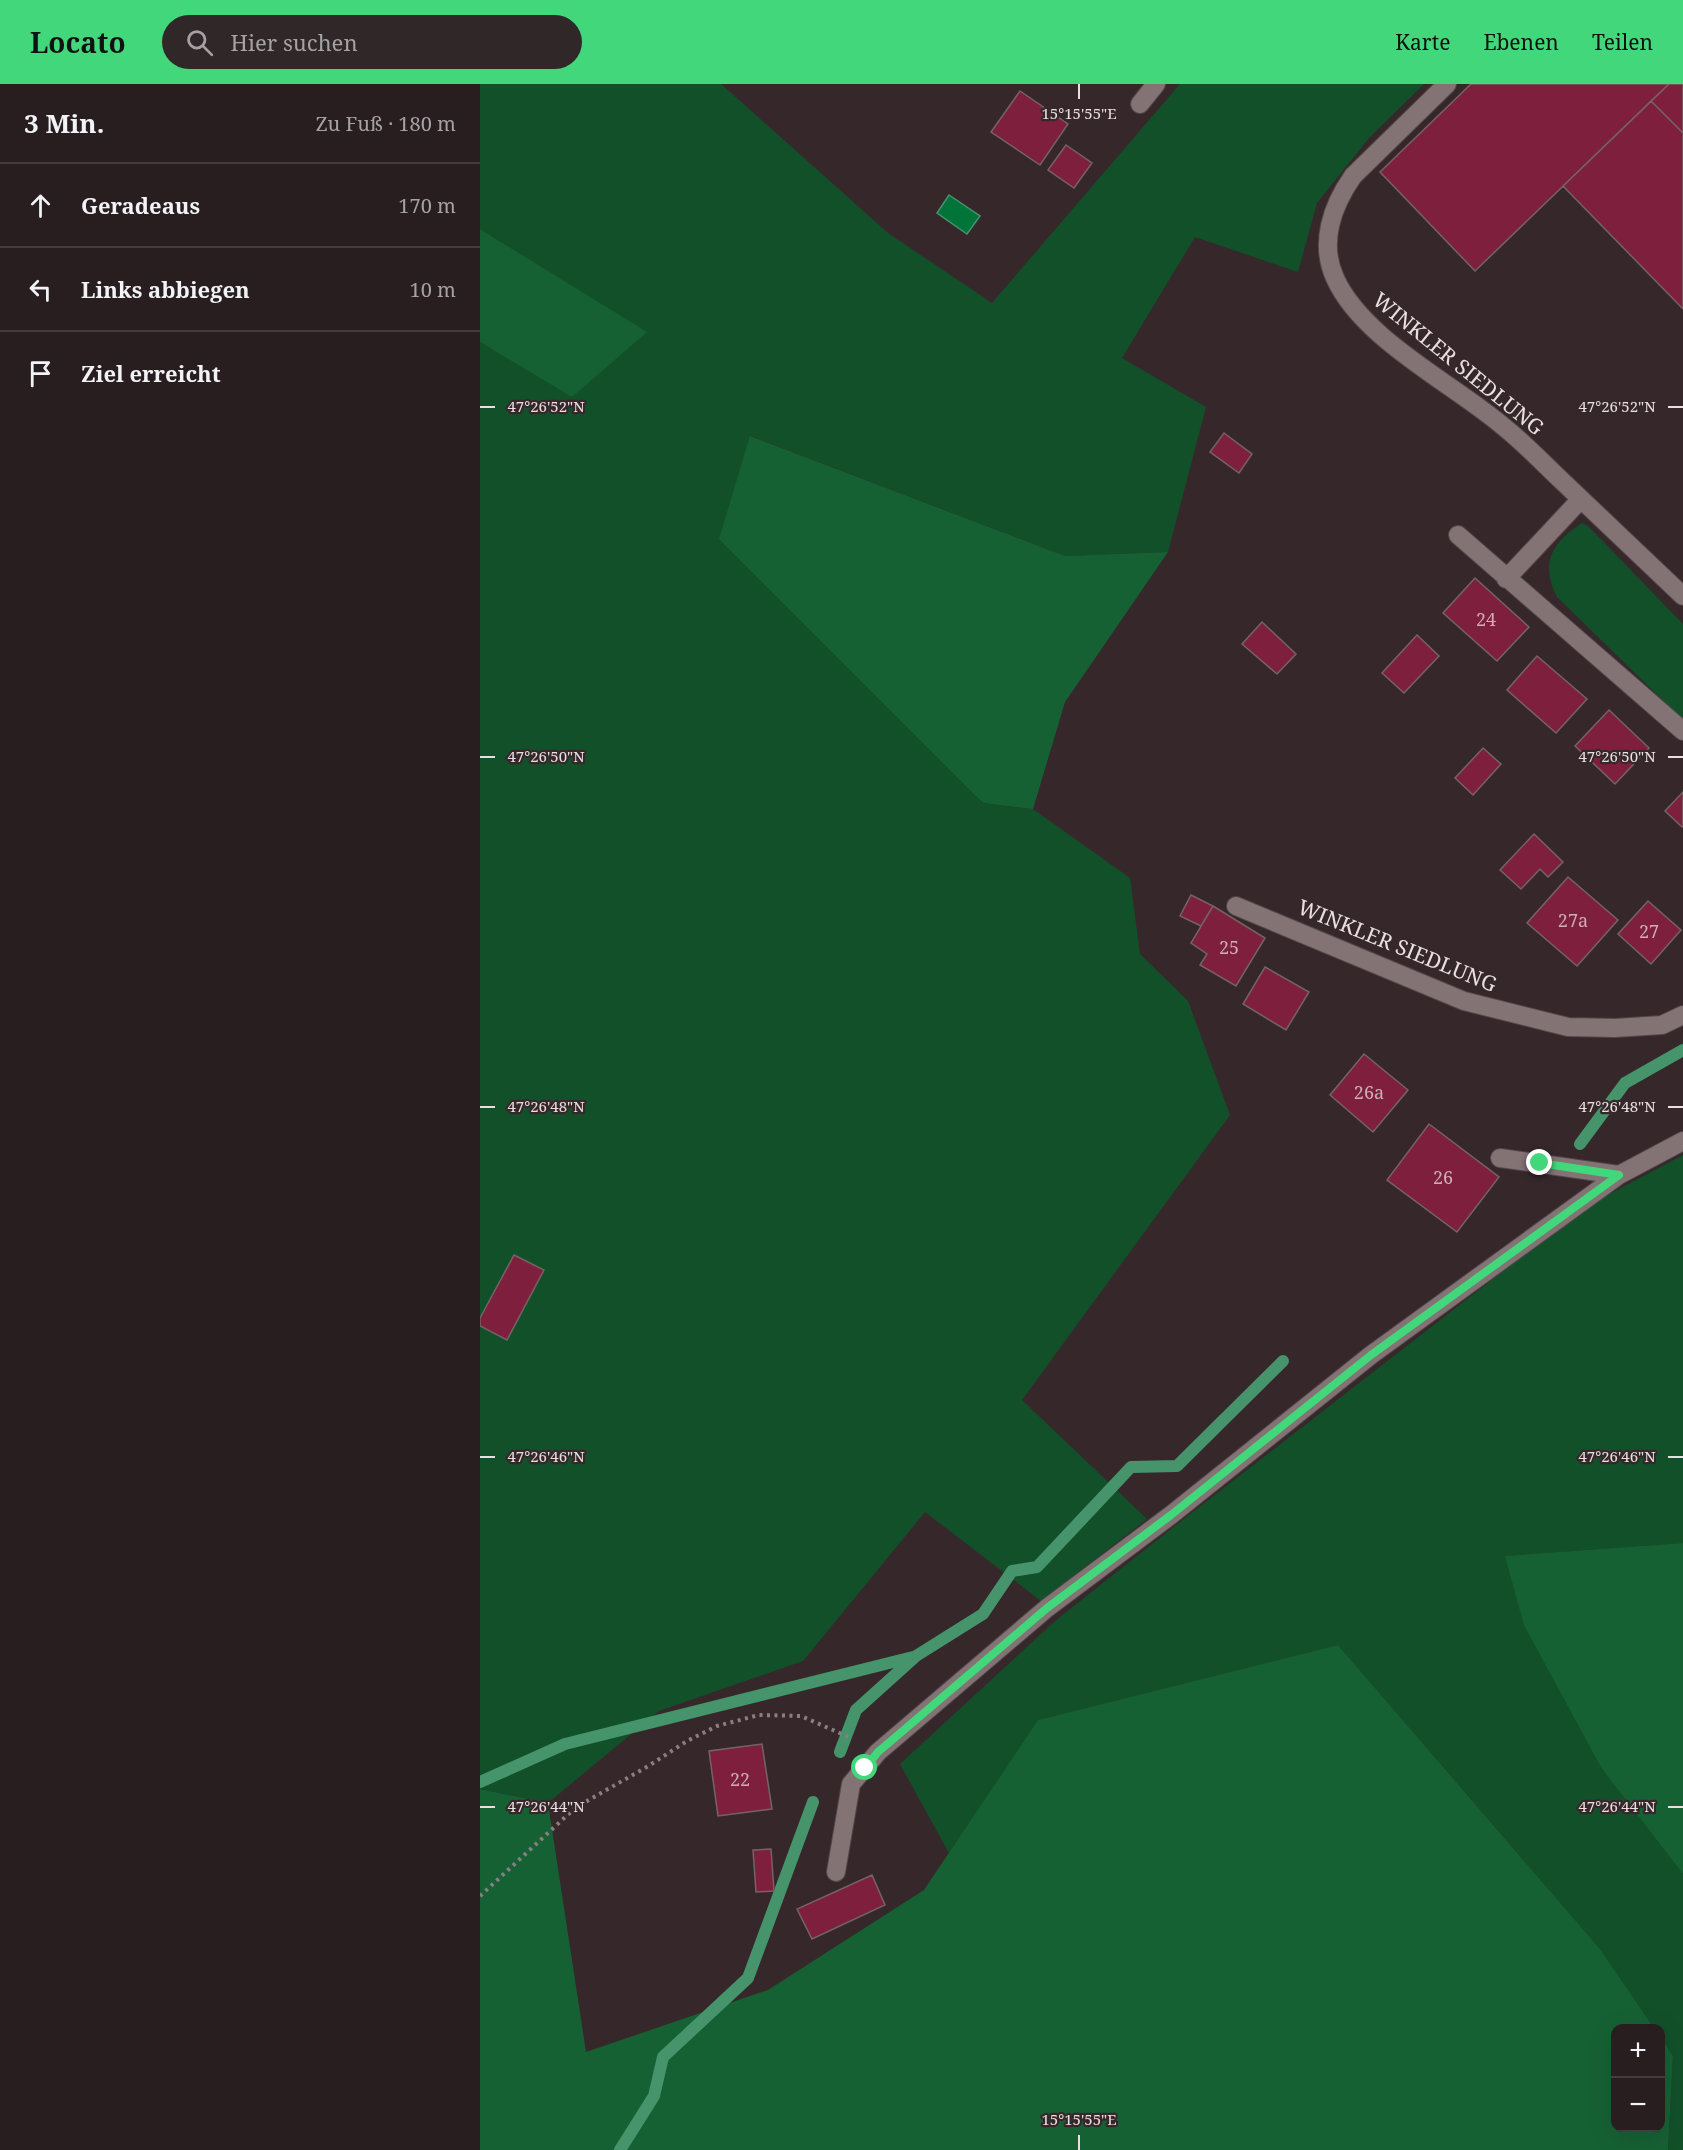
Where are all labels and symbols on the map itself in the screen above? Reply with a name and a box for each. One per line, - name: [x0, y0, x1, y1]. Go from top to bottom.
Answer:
- text: 15°15'55"E: [1041, 103, 1117, 123]
- street label: WINKLER SIEDLUNG: [1367, 285, 1550, 441]
- text: 47°26'52"N: [507, 396, 585, 416]
- text: 47°26'52"N: [1578, 396, 1656, 416]
- house number: 24: [1476, 607, 1496, 631]
- text: 47°26'50"N: [507, 746, 585, 766]
- text: 47°26'50"N: [1578, 746, 1656, 766]
- street label: WINKLER SIEDLUNG: [1294, 892, 1501, 998]
- house number: 27a: [1558, 908, 1588, 932]
- house number: 27: [1639, 919, 1659, 943]
- house number: 25: [1219, 935, 1239, 959]
- house number: 26a: [1354, 1080, 1384, 1104]
- text: 47°26'48"N: [507, 1096, 585, 1116]
- text: 47°26'48"N: [1578, 1096, 1656, 1116]
- route end: [1526, 1149, 1552, 1175]
- house number: 26: [1433, 1165, 1453, 1189]
- text: 47°26'46"N: [507, 1446, 585, 1466]
- text: 47°26'46"N: [1578, 1446, 1656, 1466]
- route start: [851, 1754, 877, 1780]
- house number: 22: [730, 1767, 750, 1791]
- text: 47°26'44"N: [507, 1796, 585, 1816]
- text: 47°26'44"N: [1578, 1796, 1656, 1816]
- text: 15°15'55"E: [1041, 2109, 1117, 2129]

